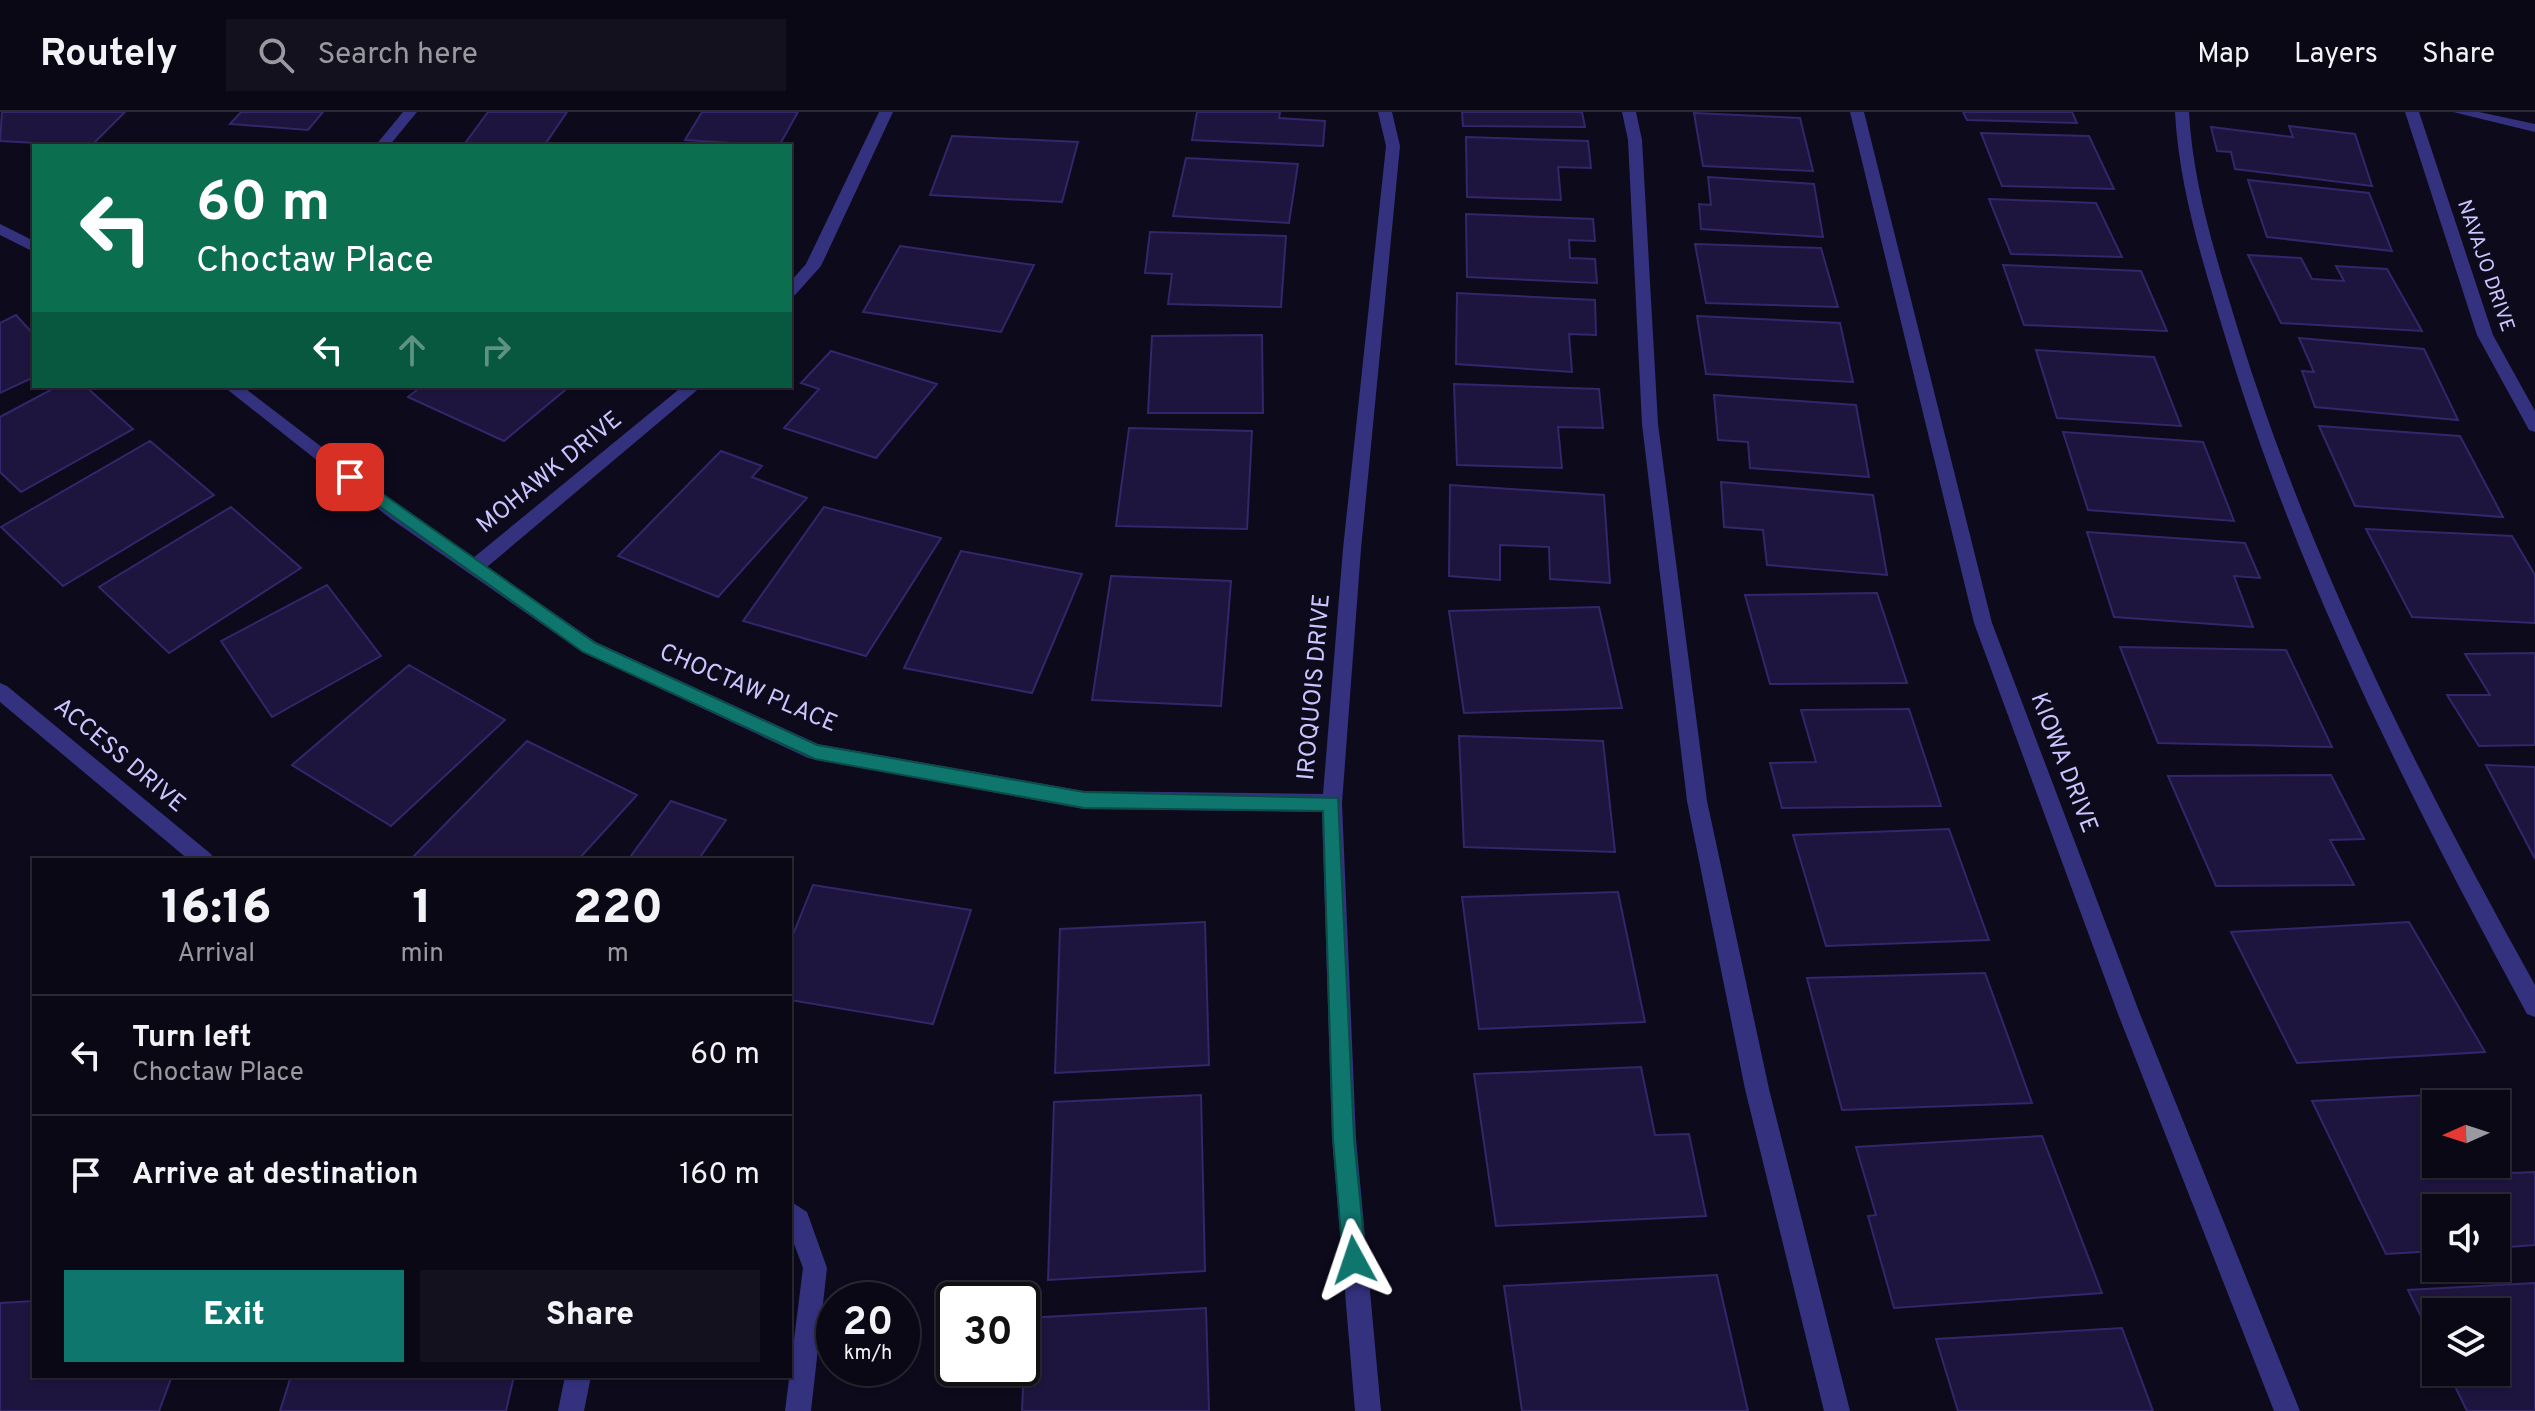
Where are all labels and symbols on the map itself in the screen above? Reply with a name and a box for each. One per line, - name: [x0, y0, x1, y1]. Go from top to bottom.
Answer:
- street label: NAVAJO DRIVE: [2450, 197, 2520, 335]
- street label: MOHAWK DRIVE: [471, 405, 629, 541]
- pin: [316, 443, 384, 511]
- street label: IROQUOIS DRIVE: [1292, 593, 1338, 781]
- street label: CHOCTAW PLACE: [654, 638, 842, 740]
- street label: KIOWA DRIVE: [2023, 689, 2103, 837]
- street label: ACCESS DRIVE: [47, 692, 191, 820]
- north arrow: [2422, 1090, 2510, 1178]
- position arrow: [1312, 1218, 1396, 1302]
- speed limit sign: 30: [936, 1282, 1040, 1386]

